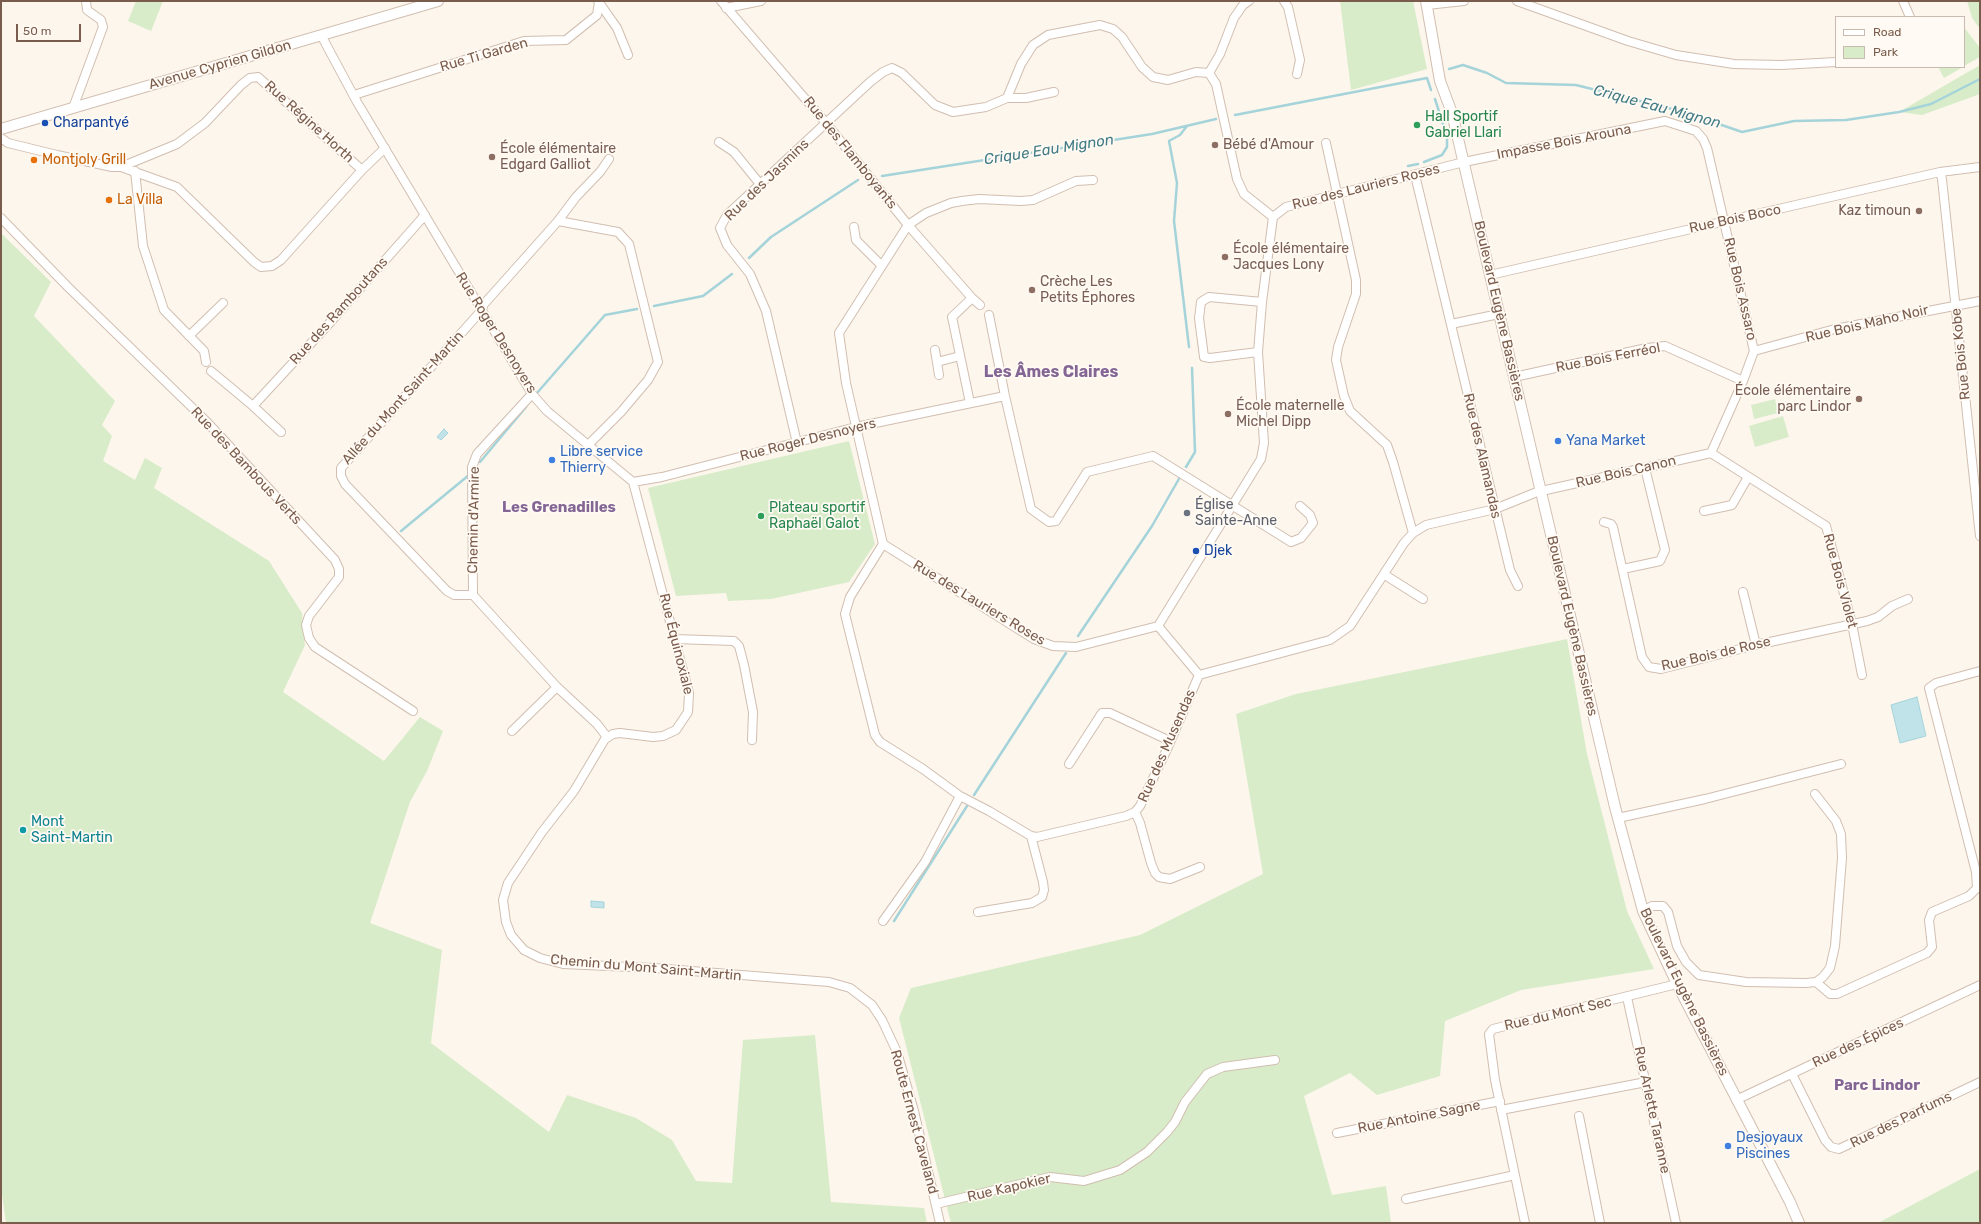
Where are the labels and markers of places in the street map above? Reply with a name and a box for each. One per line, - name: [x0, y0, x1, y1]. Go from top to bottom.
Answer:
- place label: Hall Sportif Gabriel Llari: [1425, 109, 1502, 142]
- place label: Charpantyé: [53, 115, 129, 131]
- marker: Charpantyé: [40, 118, 50, 128]
- marker: Hall Sportif Gabriel Llari: [1412, 120, 1422, 130]
- place label: Bébé d'Amour: [1223, 137, 1314, 153]
- marker: Bébé d'Amour: [1210, 140, 1220, 150]
- place label: École élémentaire Edgard Galliot: [500, 141, 616, 174]
- place label: Montjoly Grill: [42, 152, 126, 168]
- marker: École élémentaire Edgard Galliot: [487, 152, 497, 162]
- marker: Montjoly Grill: [29, 155, 39, 165]
- place label: La Villa: [117, 192, 163, 208]
- marker: La Villa: [104, 195, 114, 205]
- place label: Kaz timoun: [1838, 203, 1911, 219]
- marker: Kaz timoun: [1914, 206, 1924, 216]
- place label: École élémentaire Jacques Lony: [1233, 241, 1349, 274]
- marker: École élémentaire Jacques Lony: [1220, 252, 1230, 262]
- place label: Crèche Les Petits Éphores: [1040, 274, 1135, 306]
- marker: Crèche Les Petits Éphores: [1027, 285, 1037, 295]
- place label: École élémentaire parc Lindor: [1735, 383, 1851, 416]
- marker: École élémentaire parc Lindor: [1854, 394, 1864, 404]
- place label: École maternelle Michel Dipp: [1236, 398, 1345, 430]
- marker: École maternelle Michel Dipp: [1223, 409, 1233, 419]
- place label: Yana Market: [1566, 433, 1645, 449]
- marker: Yana Market: [1553, 436, 1563, 446]
- place label: Libre service Thierry: [560, 444, 643, 476]
- marker: Libre service Thierry: [547, 455, 557, 465]
- place label: Église Sainte-Anne: [1195, 497, 1277, 530]
- place label: Plateau sportif Raphaël Galot: [769, 500, 865, 532]
- marker: Église Sainte-Anne: [1182, 508, 1192, 518]
- marker: Plateau sportif Raphaël Galot: [756, 511, 766, 521]
- place label: Djek: [1204, 543, 1232, 559]
- marker: Djek: [1191, 546, 1201, 556]
- place label: Mont Saint-Martin: [31, 814, 113, 846]
- marker: Mont Saint-Martin: [18, 825, 28, 835]
- place label: Desjoyaux Piscines: [1736, 1130, 1803, 1162]
- marker: Desjoyaux Piscines: [1723, 1141, 1733, 1151]

